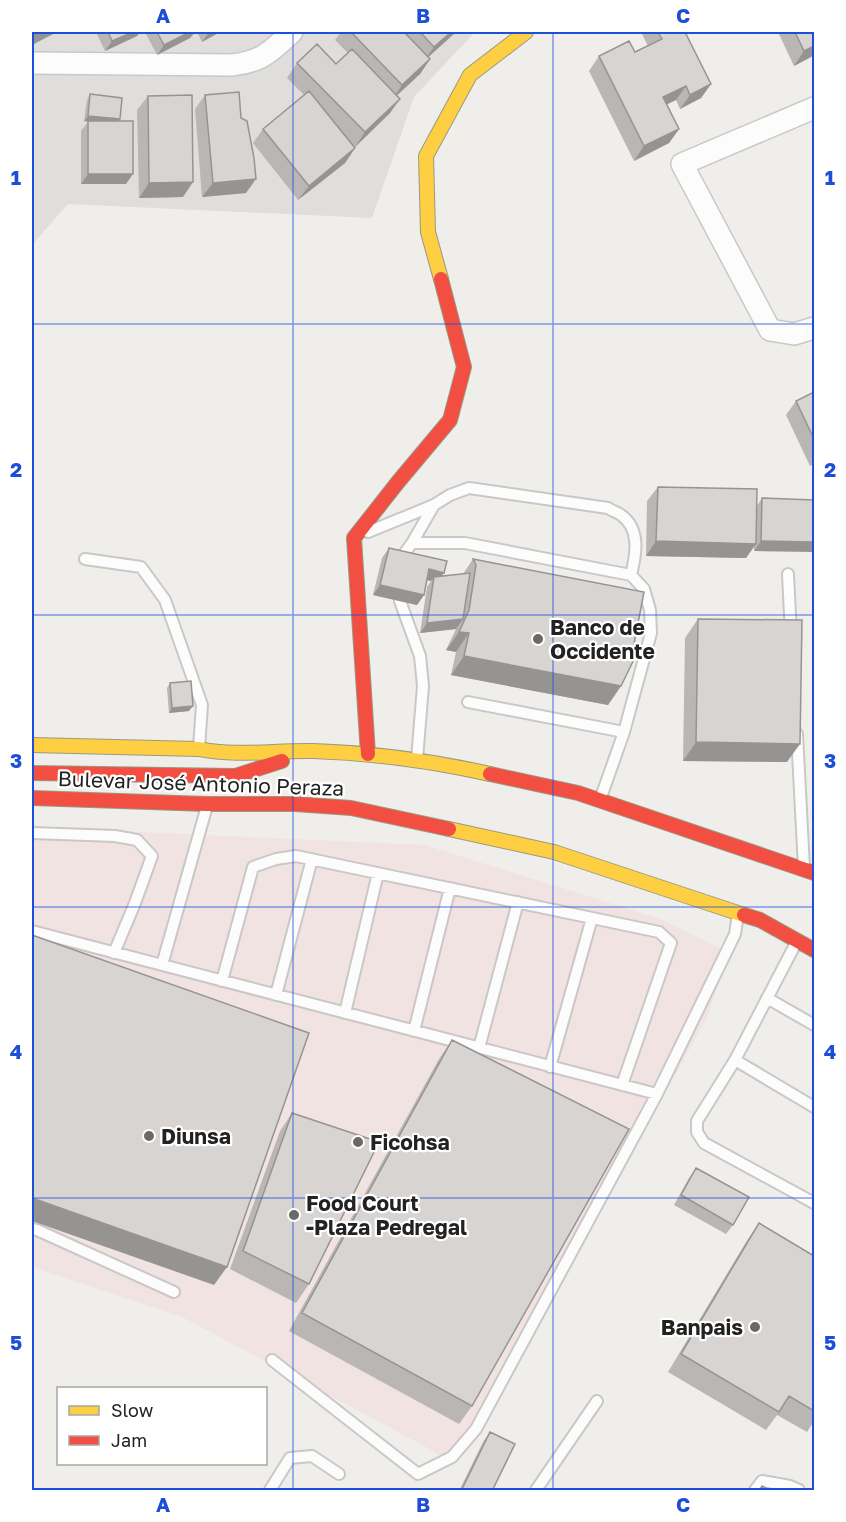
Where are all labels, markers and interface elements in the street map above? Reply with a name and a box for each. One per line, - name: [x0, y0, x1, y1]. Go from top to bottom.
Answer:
- text: A: [156, 3, 170, 27]
- text: B: [416, 3, 430, 27]
- text: C: [676, 3, 690, 27]
- text: 1: [11, 165, 21, 189]
- text: 1: [825, 165, 835, 189]
- text: 2: [10, 457, 22, 481]
- text: 2: [824, 457, 836, 481]
- place label: Banco de Occidente: [550, 614, 655, 664]
- marker: Banco de Occidente: [531, 632, 545, 646]
- text: 3: [10, 748, 22, 772]
- text: 3: [824, 748, 836, 772]
- street label: Bulevar José Antonio Peraza: [57, 765, 345, 801]
- text: 4: [10, 1039, 22, 1063]
- text: 4: [824, 1039, 836, 1063]
- place label: Diunsa: [161, 1123, 231, 1149]
- marker: Diunsa: [142, 1129, 156, 1143]
- place label: Ficohsa: [370, 1129, 450, 1155]
- marker: Ficohsa: [351, 1135, 365, 1149]
- place label: Food Court -Plaza Pedregal: [306, 1190, 467, 1240]
- marker: Food Court -Plaza Pedregal: [287, 1208, 301, 1222]
- place label: Banpais: [661, 1314, 743, 1340]
- marker: Banpais: [748, 1320, 762, 1334]
- text: 5: [10, 1330, 22, 1354]
- text: 5: [824, 1330, 836, 1354]
- legend: [57, 1387, 267, 1465]
- text: Slow: [111, 1399, 154, 1421]
- text: Jam: [111, 1429, 147, 1451]
- text: A: [156, 1492, 170, 1516]
- text: B: [416, 1492, 430, 1516]
- text: C: [676, 1492, 690, 1516]

